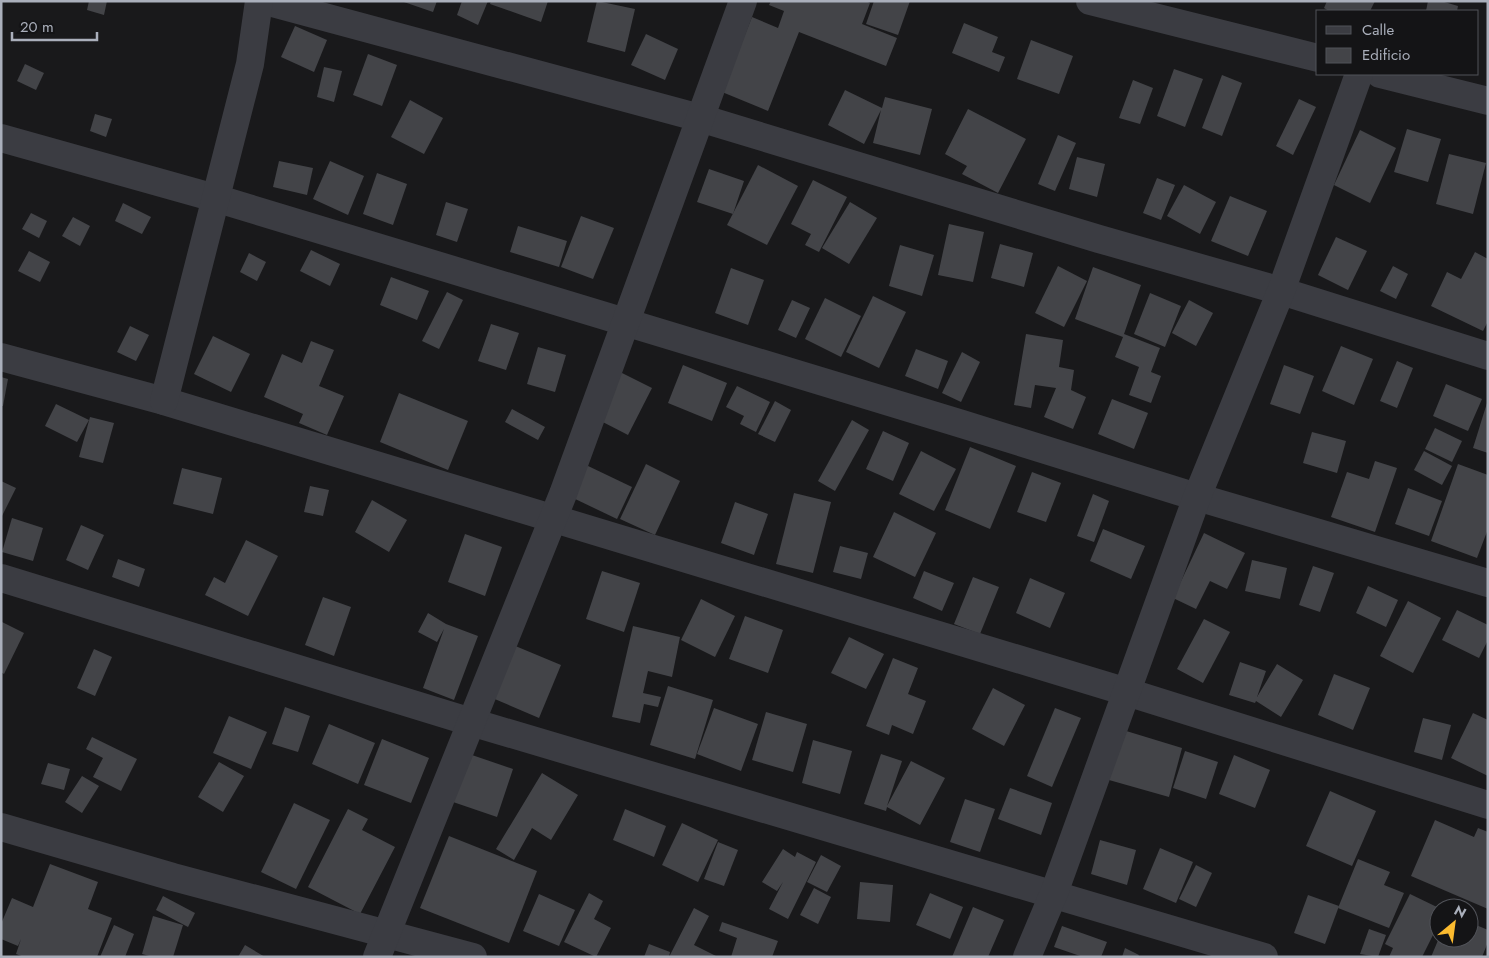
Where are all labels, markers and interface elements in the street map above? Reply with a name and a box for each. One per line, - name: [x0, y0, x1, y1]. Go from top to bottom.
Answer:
- scale bar: [12, 10, 98, 42]
- legend: [1316, 10, 1479, 75]
- text: 20 m: [20, 16, 54, 38]
- text: Calle: [1362, 19, 1394, 41]
- text: Edificio: [1362, 44, 1410, 66]
- north arrow: [1429, 898, 1479, 948]
- text: N: [1451, 900, 1470, 923]

